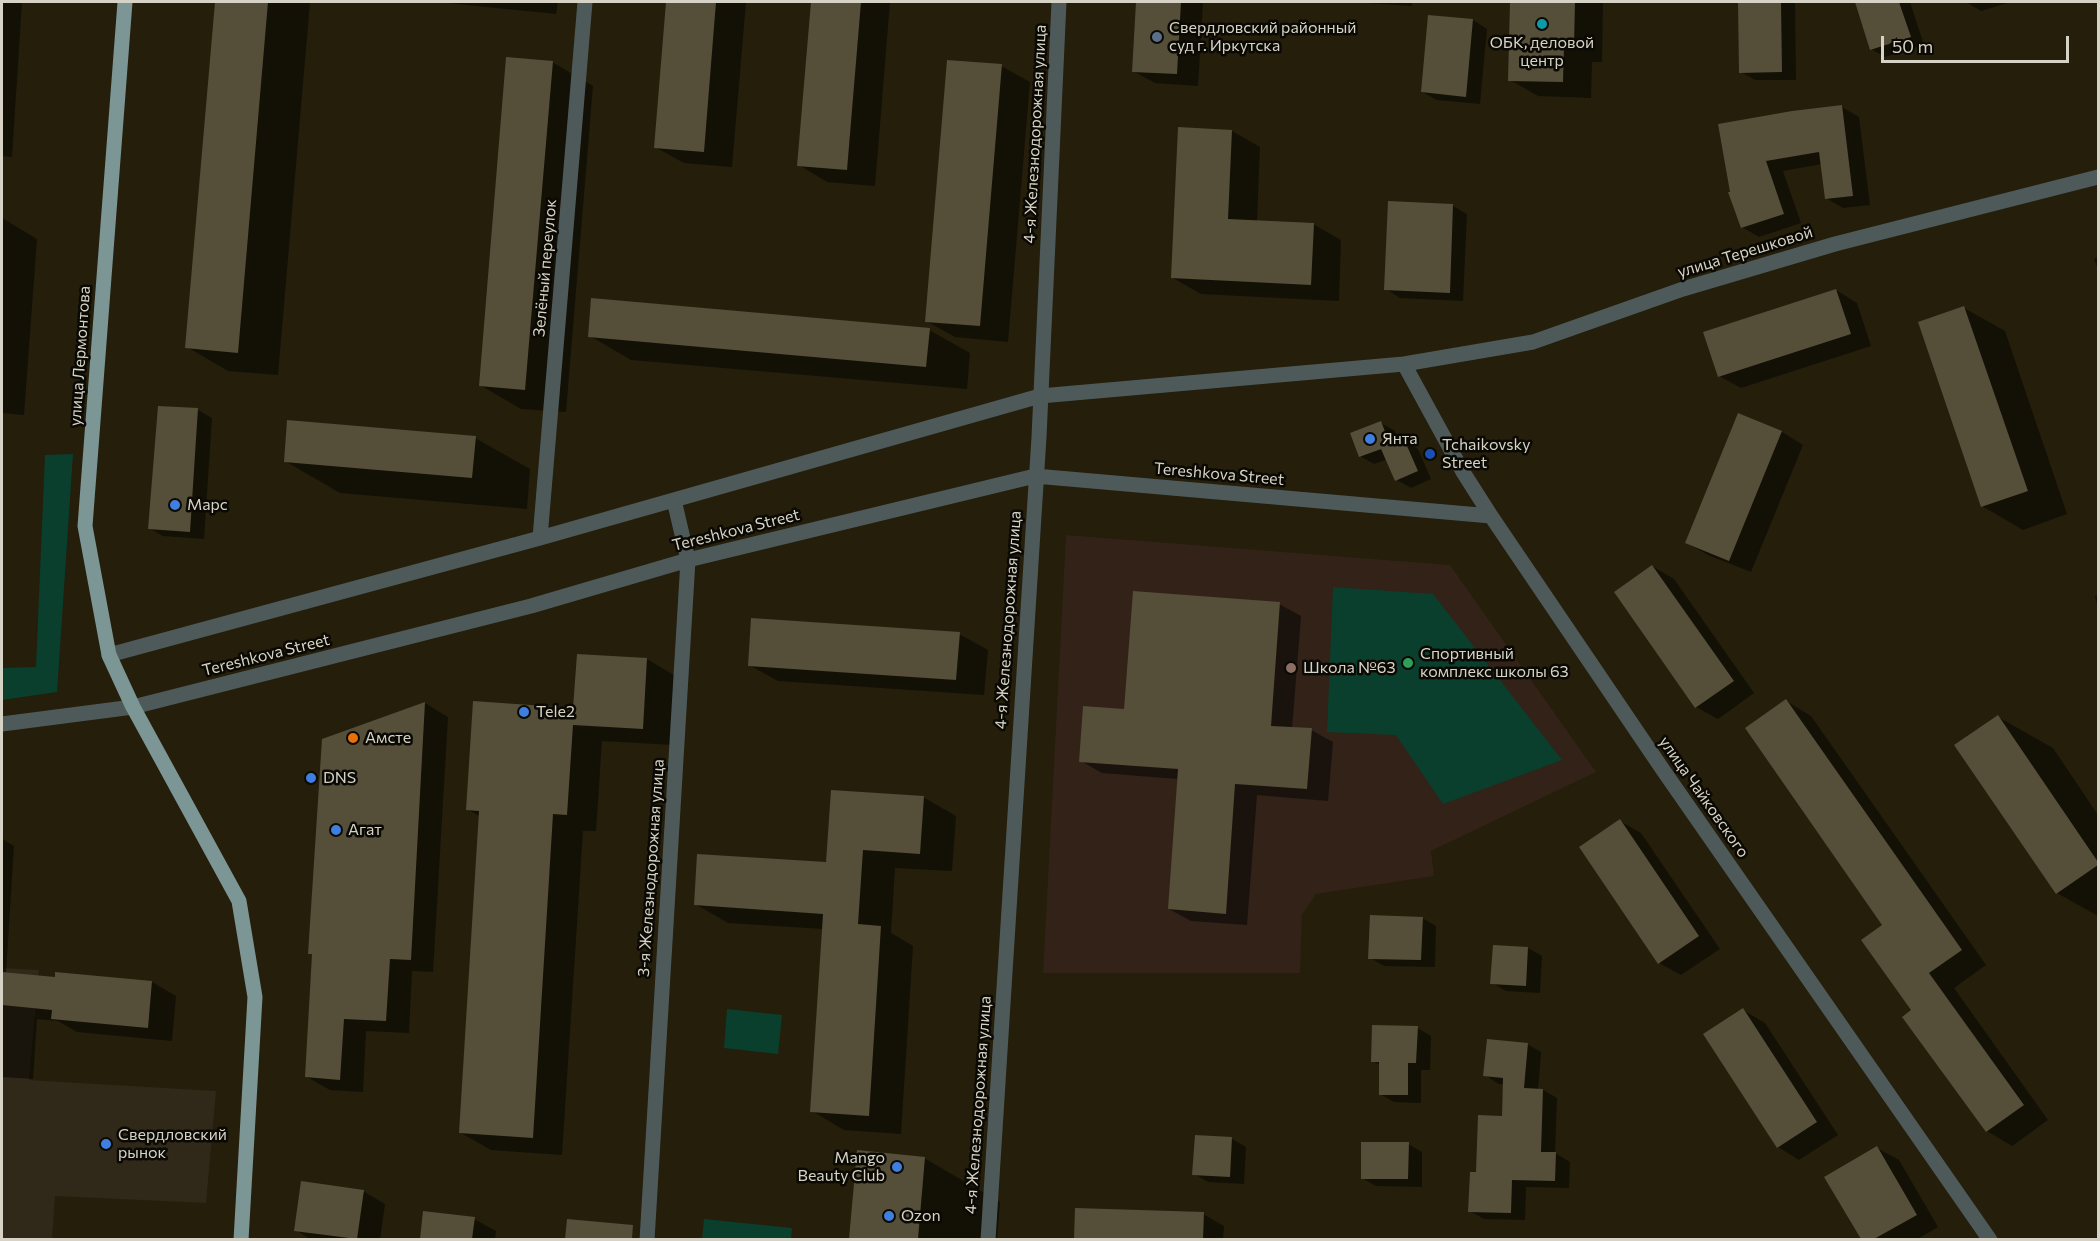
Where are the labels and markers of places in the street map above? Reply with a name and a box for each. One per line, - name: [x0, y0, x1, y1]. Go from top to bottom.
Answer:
- marker: ОБК, деловой центр: [1535, 17, 1549, 31]
- place label: Свердловский районный суд г. Иркутска: [1169, 18, 1357, 56]
- marker: Свердловский районный суд г. Иркутска: [1150, 30, 1164, 44]
- place label: ОБК, деловой центр: [1490, 33, 1594, 71]
- place label: Янта: [1382, 429, 1418, 449]
- marker: Янта: [1363, 432, 1377, 446]
- place label: Tchaikovsky Street: [1442, 435, 1531, 473]
- marker: Tchaikovsky Street: [1423, 447, 1437, 461]
- place label: Марс: [187, 495, 228, 515]
- marker: Марс: [168, 498, 182, 512]
- place label: Спортивный комплекс школы 63: [1420, 644, 1569, 682]
- marker: Спортивный комплекс школы 63: [1401, 656, 1415, 670]
- place label: Школа №63: [1303, 658, 1396, 678]
- marker: Школа №63: [1284, 661, 1298, 675]
- place label: Tele2: [536, 702, 575, 722]
- marker: Tele2: [517, 705, 531, 719]
- place label: Амсте: [365, 728, 411, 748]
- marker: Амсте: [346, 731, 360, 745]
- place label: DNS: [323, 768, 356, 788]
- marker: DNS: [304, 771, 318, 785]
- place label: Агат: [348, 820, 382, 840]
- marker: Агат: [329, 823, 343, 837]
- place label: Свердловский рынок: [118, 1125, 227, 1163]
- marker: Свердловский рынок: [99, 1137, 113, 1151]
- place label: Mango Beauty Club: [798, 1148, 885, 1186]
- marker: Mango Beauty Club: [890, 1160, 904, 1174]
- place label: Ozon: [901, 1206, 941, 1226]
- marker: Ozon: [882, 1209, 896, 1223]

